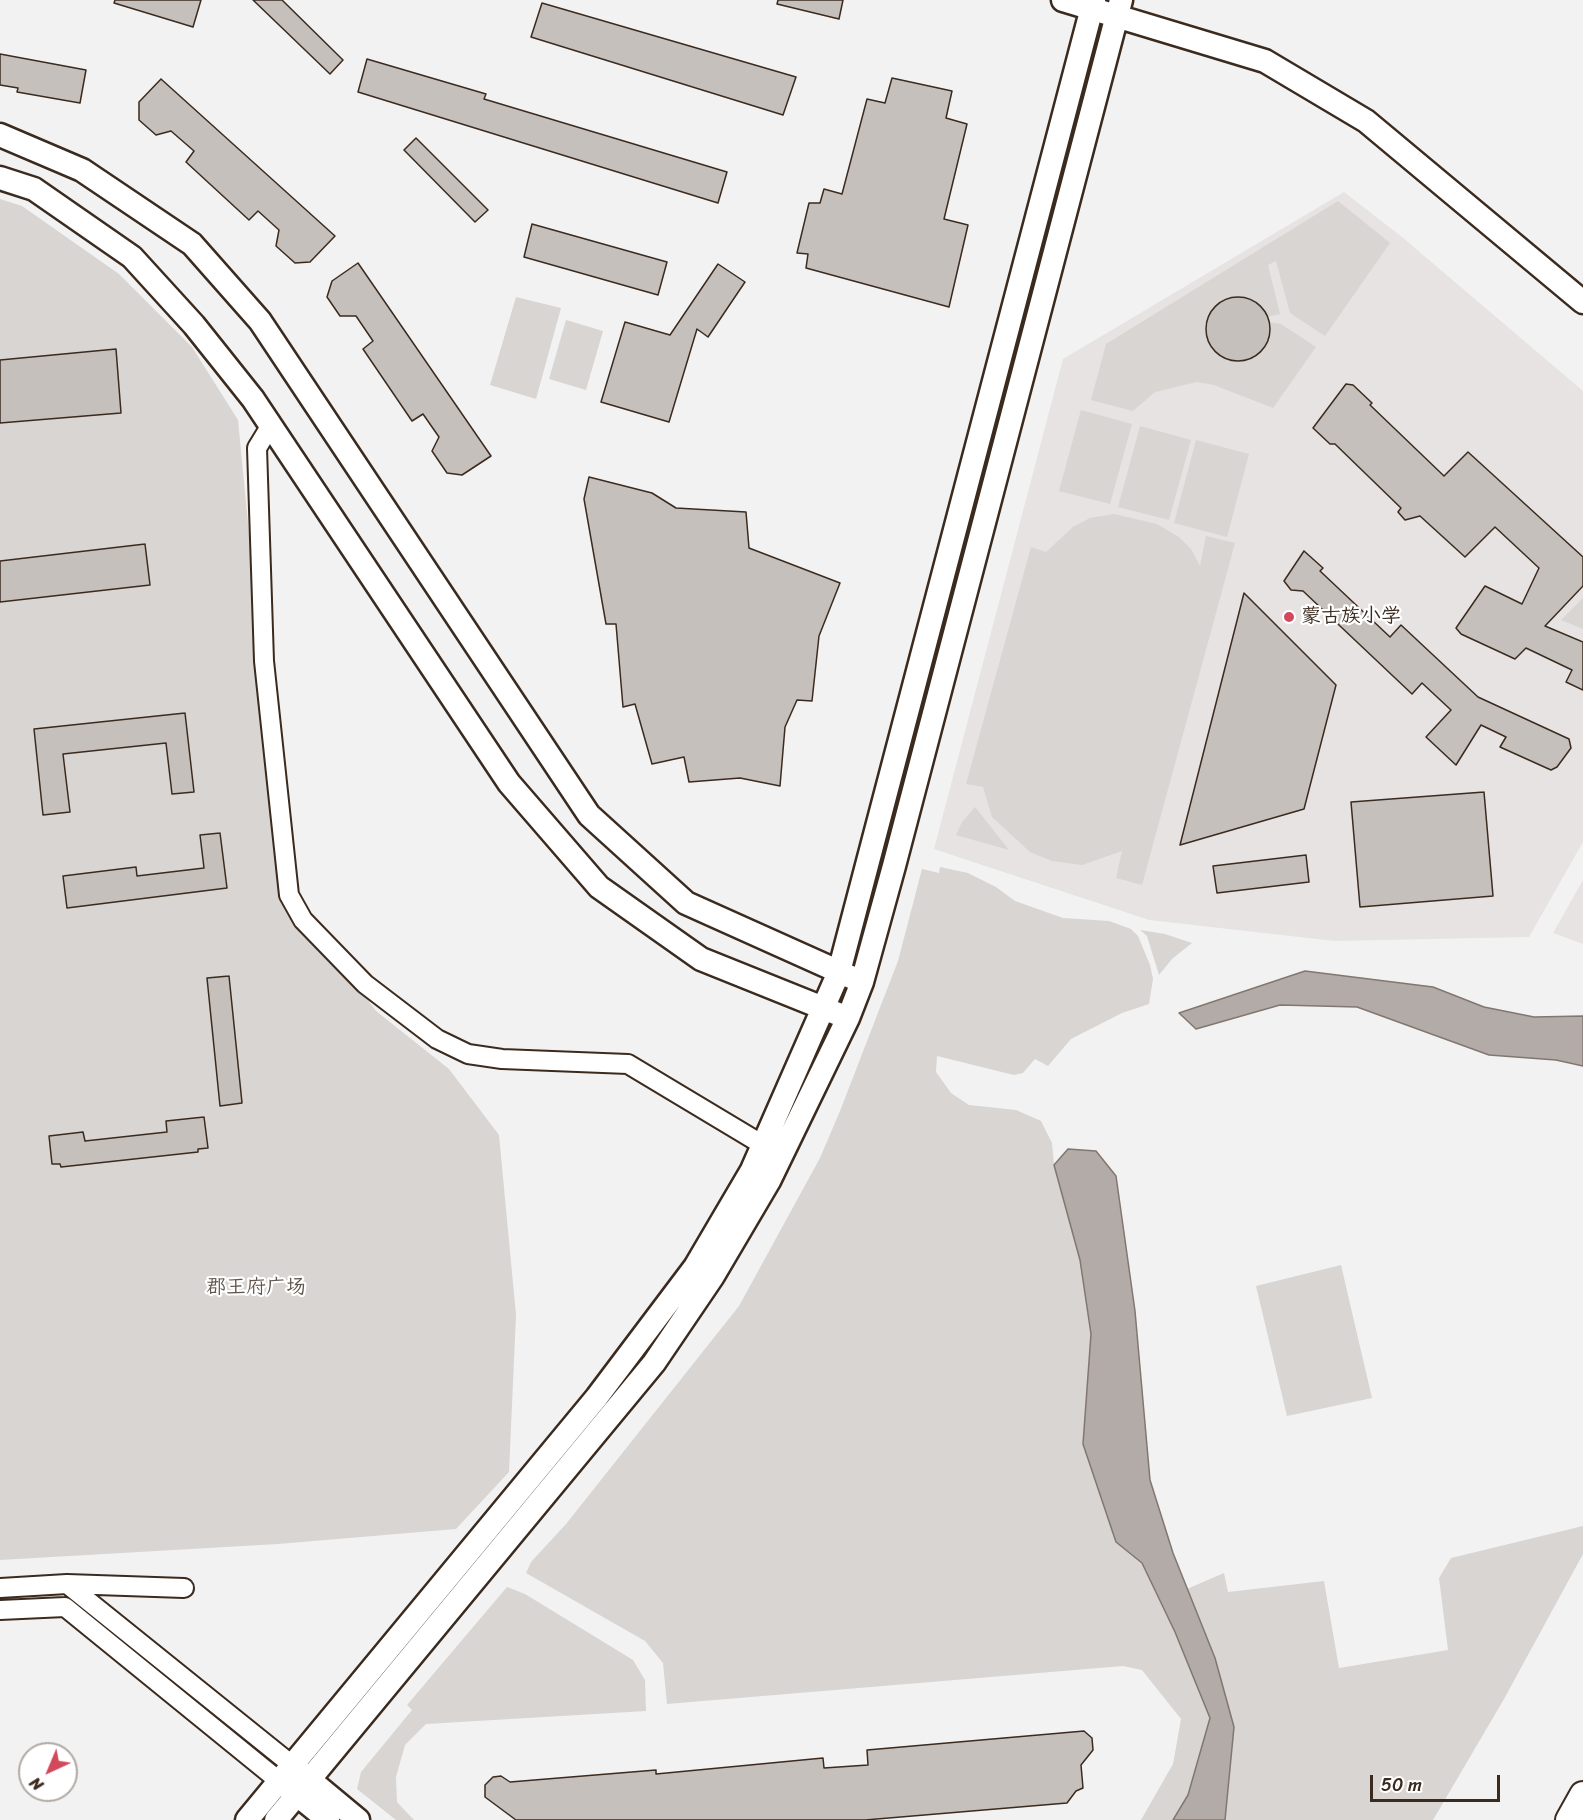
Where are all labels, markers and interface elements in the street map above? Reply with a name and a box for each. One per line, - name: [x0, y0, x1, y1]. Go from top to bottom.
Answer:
- place label: 蒙古族小学: [1301, 605, 1401, 629]
- marker: 蒙古族小学: [1282, 610, 1296, 624]
- park label: 郡王府广场: [206, 1276, 306, 1300]
- north arrow: [18, 1742, 78, 1802]
- scale bar: [1373, 1763, 1504, 1801]
- text: 50 m: [1381, 1769, 1422, 1801]
- text: N: [22, 1770, 51, 1798]

